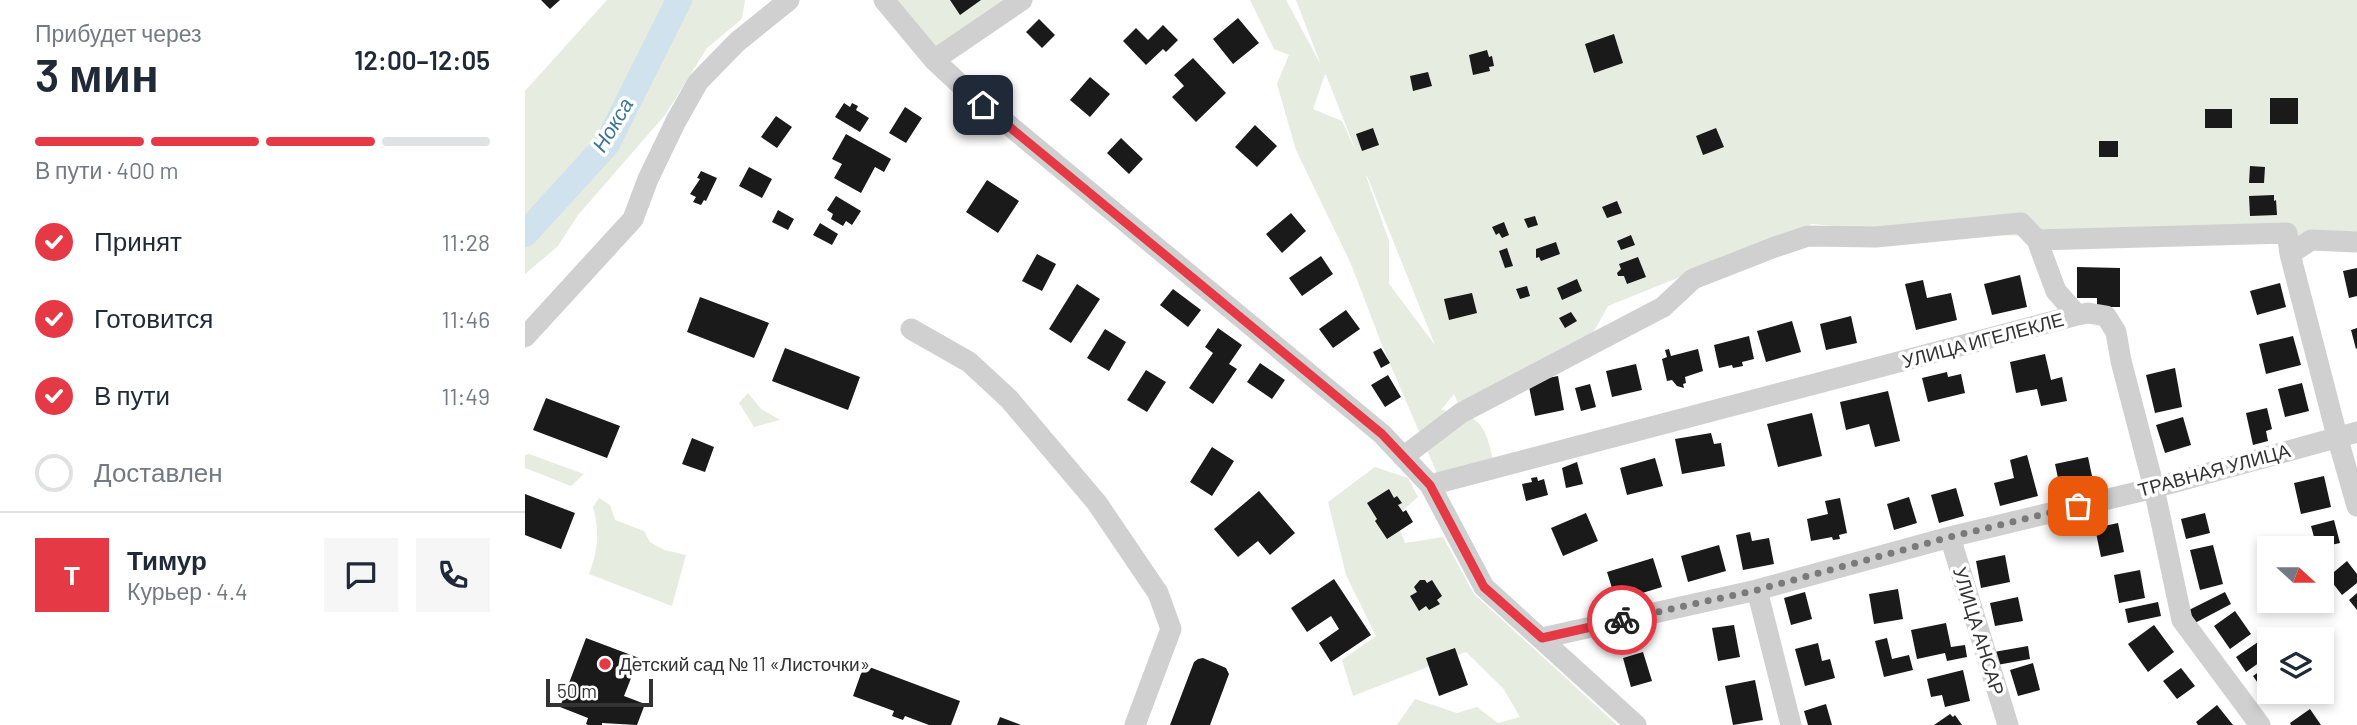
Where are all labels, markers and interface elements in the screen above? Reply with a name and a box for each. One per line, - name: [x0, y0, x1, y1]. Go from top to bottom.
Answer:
- text: Прибудет через: [35, 19, 202, 47]
- text: 12:00–12:05: [354, 44, 490, 75]
- text: 3 мин: [35, 46, 159, 101]
- pin: [953, 75, 1013, 135]
- icon: home: [964, 86, 1002, 124]
- water label: Нокса: [586, 93, 638, 156]
- text: В пути · 400 m: [35, 156, 179, 184]
- icon: check: [35, 223, 73, 261]
- text: Принят: [94, 225, 182, 256]
- text: 11:28: [442, 228, 490, 256]
- icon: check: [35, 300, 73, 338]
- text: Готовится: [94, 302, 213, 333]
- text: 11:46: [442, 305, 490, 333]
- street label: УЛИЦА ИГЕЛЕКЛЕ: [1900, 307, 2066, 372]
- icon: check: [35, 377, 73, 415]
- text: В пути: [94, 379, 170, 410]
- text: 11:49: [441, 382, 490, 410]
- street label: ТРАВНАЯ УЛИЦА: [2135, 438, 2293, 501]
- text: Доставлен: [94, 456, 223, 487]
- pin: [2048, 476, 2108, 536]
- icon: bag: [2059, 487, 2097, 525]
- north arrow: [2257, 536, 2335, 612]
- map controls: [2257, 536, 2334, 704]
- button: chat: [324, 538, 398, 612]
- button: phone: [416, 538, 490, 612]
- text: Тимур: [127, 544, 207, 575]
- text: Т: [64, 559, 80, 590]
- street label: УЛИЦА АНСАР: [1949, 564, 2010, 698]
- text: Курьер · 4.4: [127, 577, 248, 605]
- courier: [1587, 585, 1657, 655]
- icon: bike: [1603, 601, 1641, 639]
- button: layers: [2257, 627, 2334, 704]
- place label: Детский сад № 11 «Листочки»: [619, 652, 870, 675]
- marker: Детский сад № 11 «Листочки»: [597, 656, 613, 672]
- scale bar: [546, 676, 653, 708]
- text: 50 m: [557, 679, 597, 702]

